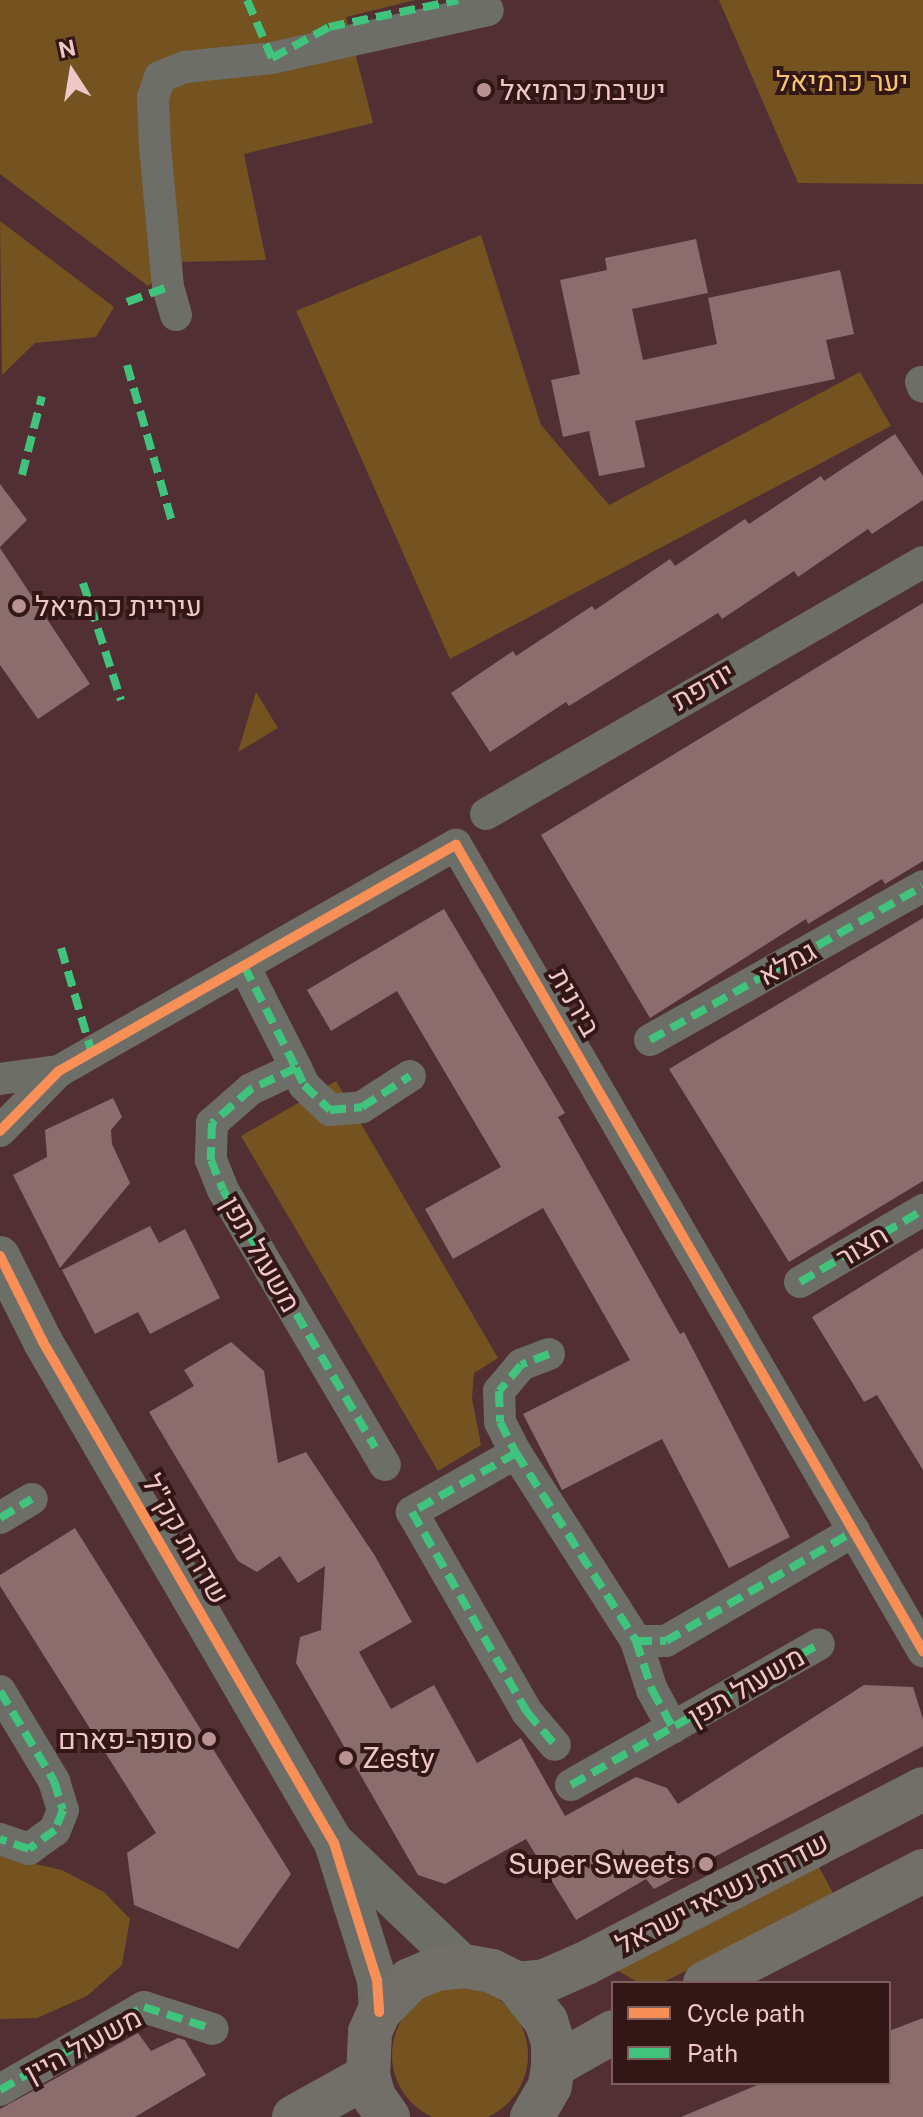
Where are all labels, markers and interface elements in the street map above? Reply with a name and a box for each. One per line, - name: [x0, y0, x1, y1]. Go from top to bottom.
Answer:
- north arrow: [32, 32, 112, 112]
- text: N: [56, 34, 78, 63]
- park label: יער כרמיאל: [776, 64, 908, 98]
- place label: ישיבת כרמיאל: [500, 73, 666, 107]
- marker: ישיבת כרמיאל: [475, 81, 493, 99]
- place label: עיריית כרמיאל: [35, 589, 202, 623]
- marker: עיריית כרמיאל: [10, 597, 28, 615]
- street label: יודפת: [666, 655, 740, 717]
- street label: גמלא: [752, 934, 822, 992]
- street label: בירנית: [542, 962, 608, 1042]
- street label: משעול תפן: [214, 1190, 308, 1318]
- street label: חצור: [830, 1218, 894, 1274]
- street label: שדרות קק"ל: [135, 1468, 237, 1610]
- street label: משעול תפן: [682, 1639, 810, 1733]
- place label: סופר-פארם: [58, 1722, 193, 1756]
- marker: סופר-פארם: [200, 1730, 218, 1748]
- place label: Zesty: [362, 1741, 435, 1775]
- marker: Zesty: [337, 1749, 355, 1767]
- street label: שדרות נשיאי ישראל: [610, 1825, 834, 1961]
- place label: Super Sweets: [508, 1847, 690, 1881]
- marker: Super Sweets: [697, 1855, 715, 1873]
- legend: [611, 1981, 891, 2085]
- text: Cycle path: [687, 1999, 805, 2027]
- street label: משעול היין: [19, 2000, 147, 2090]
- text: Path: [687, 2039, 738, 2067]

